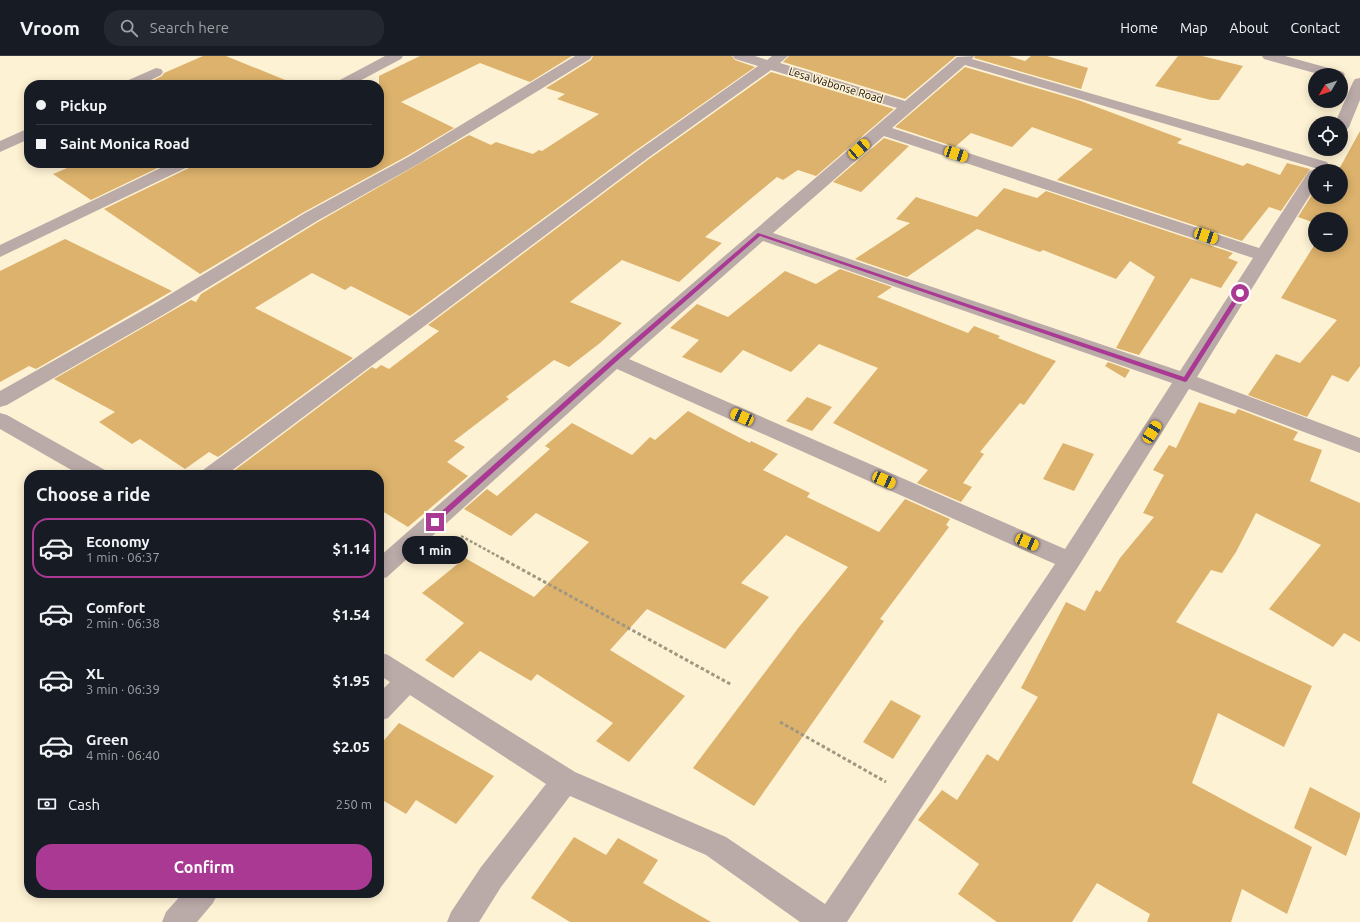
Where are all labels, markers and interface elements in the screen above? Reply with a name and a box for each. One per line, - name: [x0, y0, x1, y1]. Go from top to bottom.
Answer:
- search box: [104, 10, 384, 46]
- text: Vroom: [20, 17, 80, 39]
- icon: search: [118, 17, 140, 39]
- text: Search here: [150, 19, 229, 36]
- text: Home: [1120, 20, 1158, 36]
- text: Map: [1180, 20, 1208, 36]
- text: About: [1230, 20, 1269, 36]
- text: Contact: [1291, 20, 1340, 36]
- street label: Lesa Wabonse Road: [787, 65, 885, 105]
- north arrow: [1308, 68, 1348, 108]
- map controls: [1308, 68, 1348, 252]
- text: Pickup: [60, 97, 107, 114]
- button: locate: [1308, 116, 1348, 156]
- text: Saint Monica Road: [60, 135, 190, 152]
- car: [846, 137, 872, 161]
- car: [943, 145, 969, 163]
- button: +: [1308, 164, 1348, 204]
- button: −: [1308, 212, 1348, 252]
- car: [1193, 226, 1219, 246]
- route start: [1231, 284, 1249, 302]
- car: [729, 407, 755, 427]
- car: [1141, 419, 1163, 445]
- car: [871, 470, 897, 490]
- text: Choose a ride: [36, 484, 150, 504]
- route end: [426, 513, 444, 531]
- icon: car: [38, 530, 74, 566]
- car: [1014, 532, 1040, 552]
- text: Economy: [86, 533, 150, 550]
- callout: 1 min: [402, 536, 468, 564]
- text: $1.14: [332, 540, 370, 557]
- text: 1 min: [419, 543, 451, 557]
- text: 1 min · 06:37: [86, 550, 160, 564]
- icon: car: [38, 596, 74, 632]
- text: Comfort: [86, 599, 145, 616]
- text: $1.54: [332, 606, 370, 623]
- text: 2 min · 06:38: [86, 616, 160, 630]
- icon: car: [38, 662, 74, 698]
- text: XL: [86, 665, 104, 682]
- text: $1.95: [332, 672, 370, 689]
- text: 3 min · 06:39: [86, 682, 160, 696]
- icon: car: [38, 728, 74, 764]
- text: Green: [86, 731, 128, 748]
- text: $2.05: [332, 738, 370, 755]
- text: 4 min · 06:40: [86, 748, 160, 762]
- icon: cash: [36, 793, 58, 815]
- text: Cash: [68, 796, 100, 813]
- text: 250 m: [336, 797, 372, 811]
- button: Confirm: [36, 844, 372, 890]

